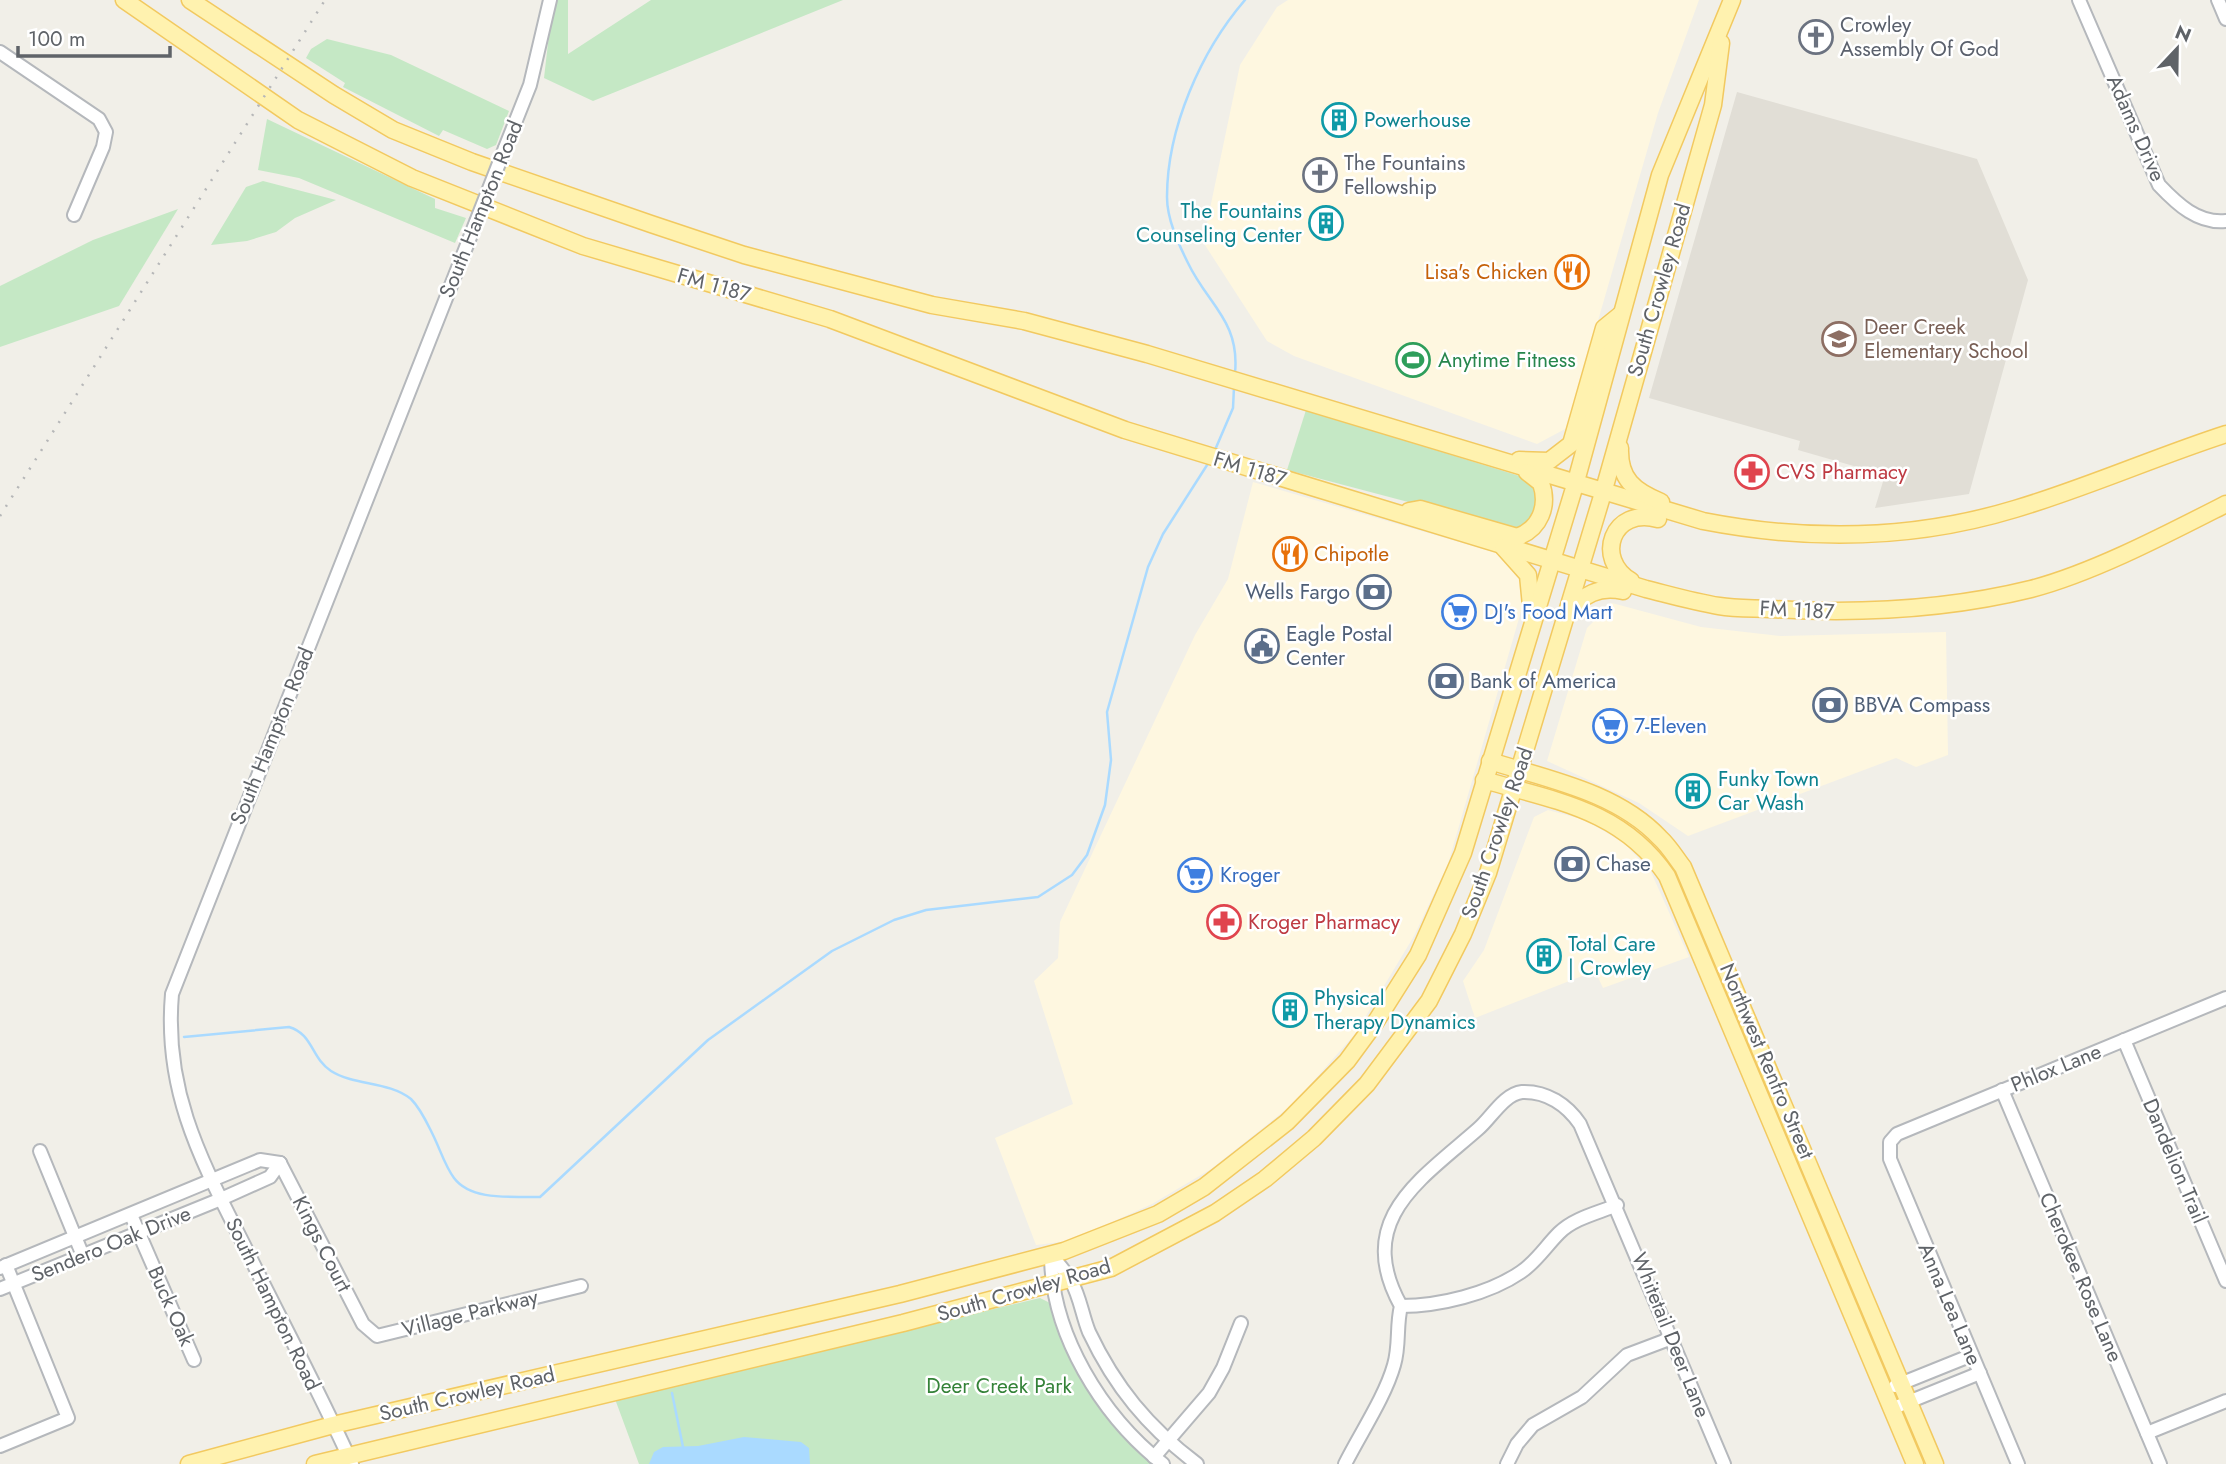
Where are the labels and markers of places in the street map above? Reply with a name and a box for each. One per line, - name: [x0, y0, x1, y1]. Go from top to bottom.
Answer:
- place label: Crowley Assembly Of God: [1840, 10, 1999, 64]
- church icon: Crowley Assembly Of God: [1797, 18, 1835, 56]
- building icon: Powerhouse: [1320, 101, 1358, 139]
- place label: Powerhouse: [1364, 105, 1471, 135]
- place label: The Fountains Fellowship: [1344, 148, 1465, 202]
- church icon: The Fountains Fellowship: [1301, 156, 1339, 194]
- place label: The Fountains Counseling Center: [1136, 196, 1303, 250]
- building icon: The Fountains Counseling Center: [1307, 204, 1345, 242]
- restaurant icon: Lisa's Chicken: [1553, 253, 1591, 291]
- place label: Lisa's Chicken: [1425, 257, 1548, 287]
- place label: Deer Creek Elementary School: [1864, 312, 2028, 366]
- school or university icon: Deer Creek Elementary School: [1820, 320, 1858, 358]
- sports icon: Anytime Fitness: [1394, 341, 1432, 379]
- place label: Anytime Fitness: [1438, 345, 1576, 375]
- pharmacy icon: CVS Pharmacy: [1733, 453, 1771, 491]
- place label: CVS Pharmacy: [1776, 457, 1908, 487]
- restaurant icon: Chipotle: [1271, 535, 1309, 573]
- place label: Chipotle: [1314, 539, 1389, 569]
- bank icon: Wells Fargo: [1355, 573, 1393, 611]
- place label: Wells Fargo: [1245, 577, 1350, 607]
- supermarket icon: DJ's Food Mart: [1440, 593, 1478, 631]
- place label: DJ's Food Mart: [1484, 597, 1612, 627]
- place label: Eagle Postal Center: [1286, 619, 1392, 673]
- public building icon: Eagle Postal Center: [1243, 627, 1281, 665]
- bank icon: Bank of America: [1427, 662, 1465, 700]
- place label: Bank of America: [1470, 666, 1616, 696]
- bank icon: BBVA Compass: [1811, 686, 1849, 724]
- place label: BBVA Compass: [1854, 690, 1990, 720]
- supermarket icon: 7-Eleven: [1591, 707, 1629, 745]
- place label: 7-Eleven: [1634, 711, 1707, 741]
- place label: Funky Town Car Wash: [1718, 764, 1819, 818]
- building icon: Funky Town Car Wash: [1674, 772, 1712, 810]
- bank icon: Chase: [1553, 845, 1591, 883]
- place label: Chase: [1596, 849, 1651, 879]
- supermarket icon: Kroger: [1176, 856, 1214, 894]
- place label: Kroger: [1220, 860, 1281, 890]
- pharmacy icon: Kroger Pharmacy: [1205, 903, 1243, 941]
- place label: Kroger Pharmacy: [1248, 907, 1401, 937]
- place label: Total Care | Crowley: [1568, 929, 1656, 983]
- building icon: Total Care | Crowley: [1525, 937, 1563, 975]
- place label: Physical Therapy Dynamics: [1314, 983, 1475, 1037]
- building icon: Physical Therapy Dynamics: [1271, 991, 1309, 1029]

